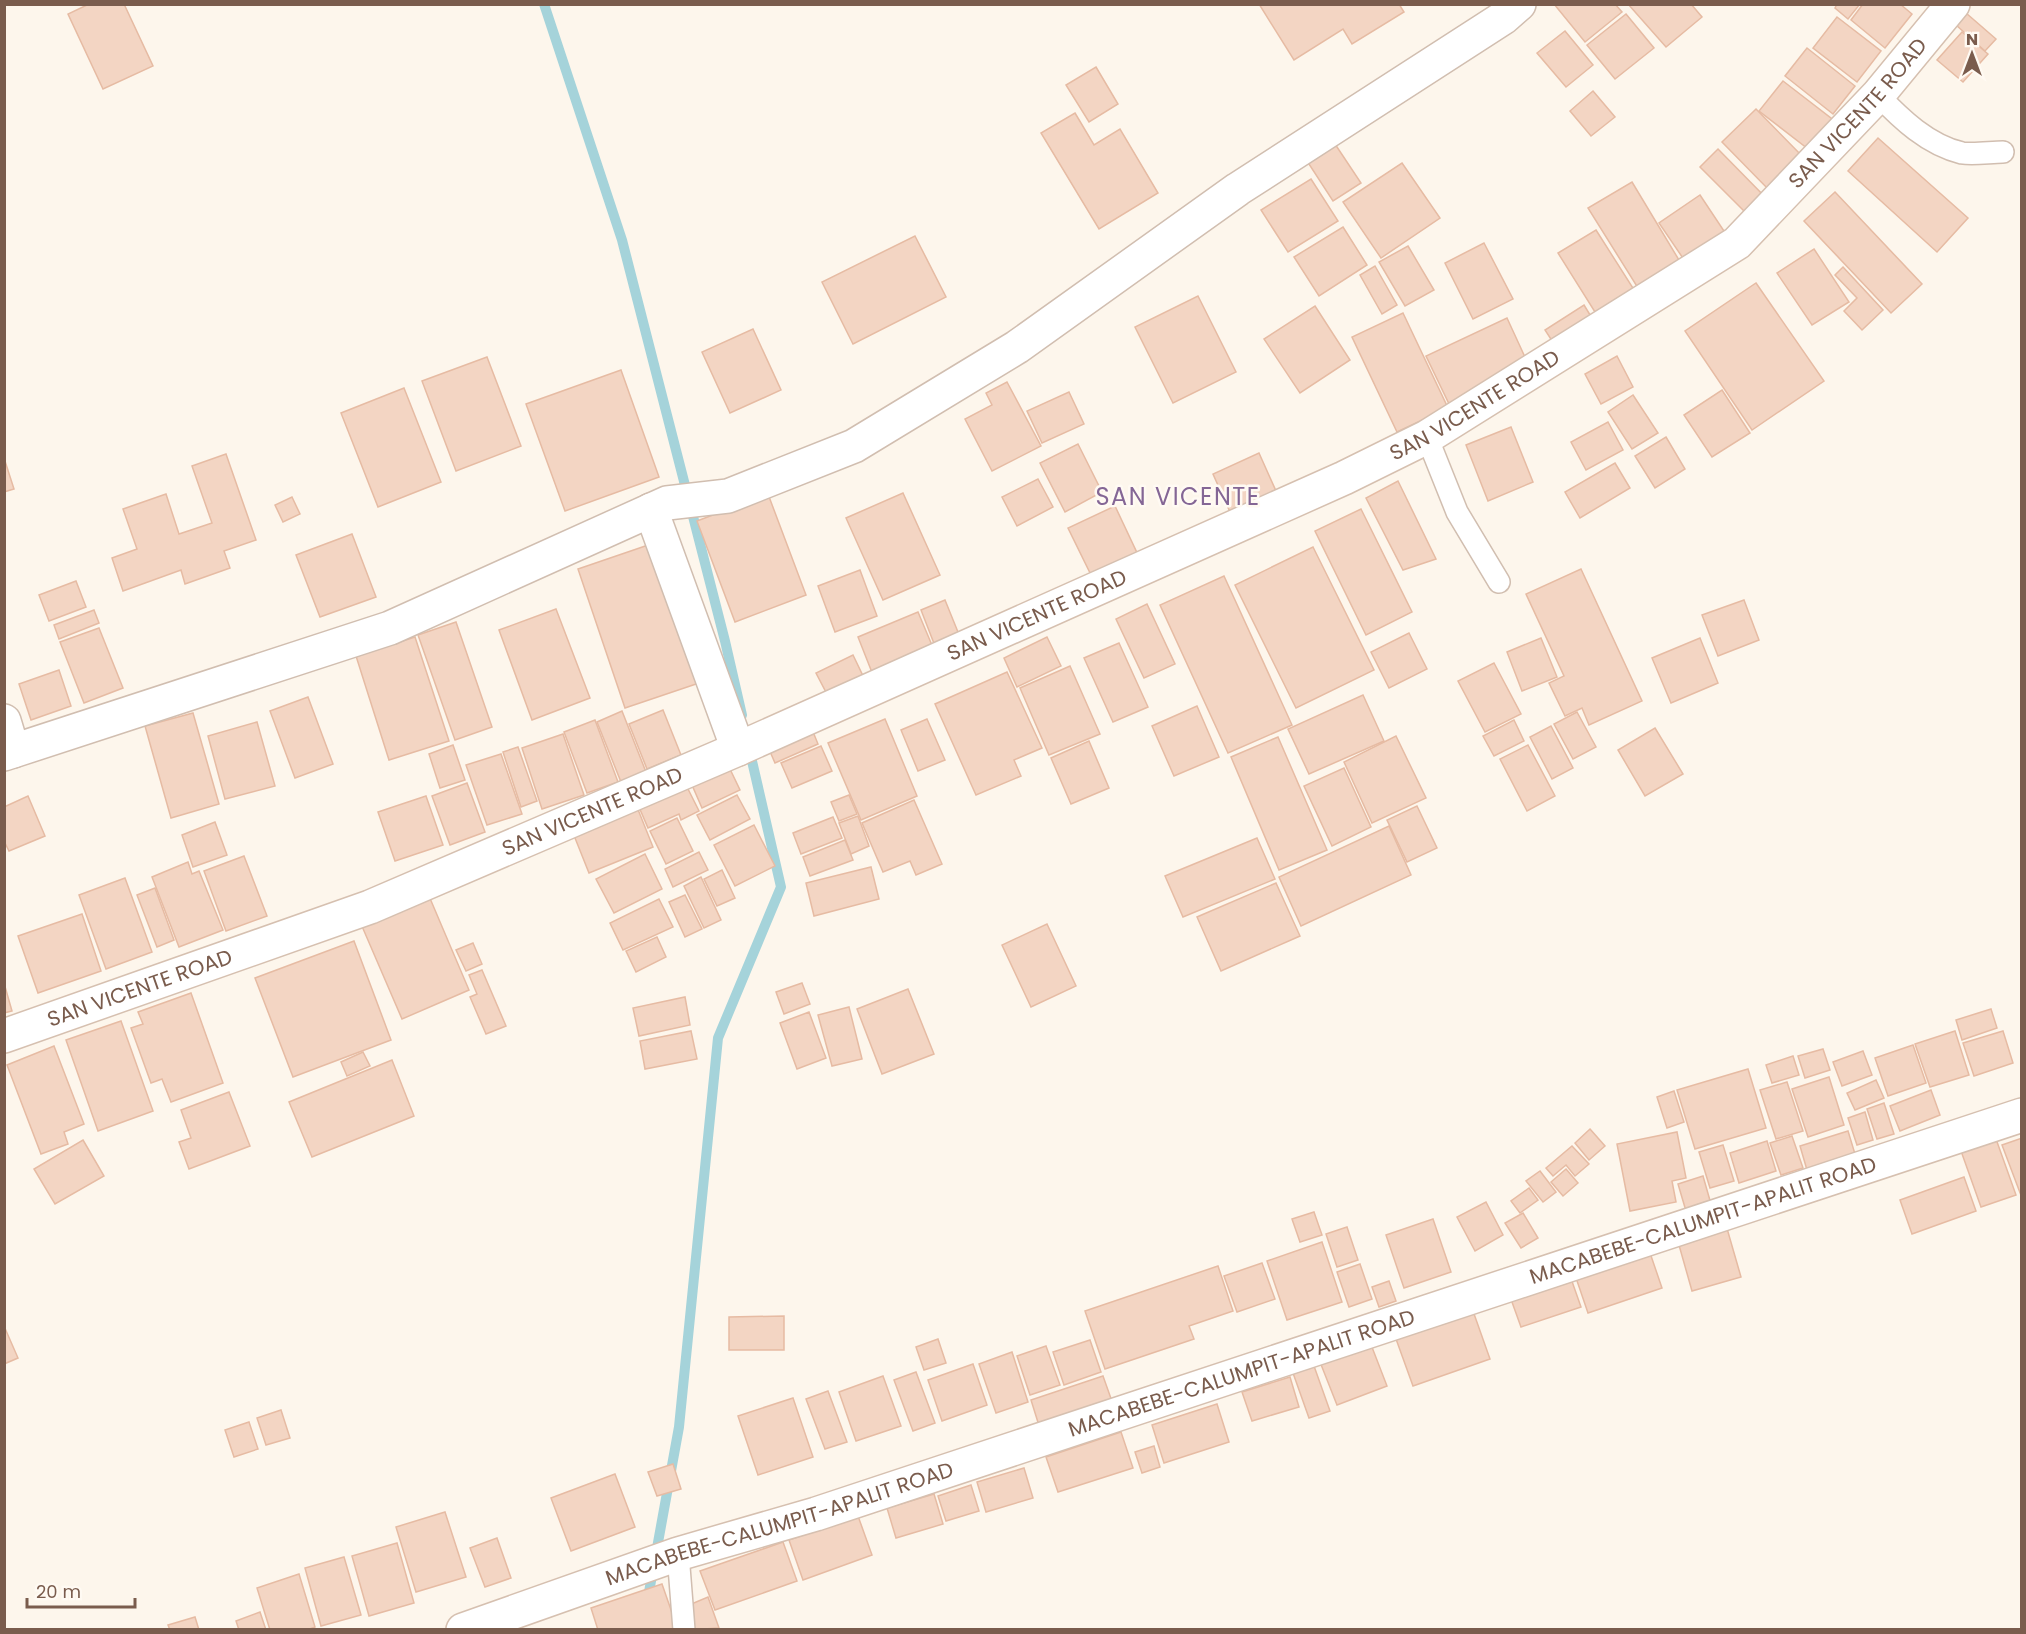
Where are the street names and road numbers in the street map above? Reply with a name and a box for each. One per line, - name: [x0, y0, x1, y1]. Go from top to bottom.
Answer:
- street label: SAN VICENTE ROAD: [1782, 31, 1933, 195]
- street label: SAN VICENTE ROAD: [1384, 343, 1565, 467]
- street label: SAN VICENTE ROAD: [942, 562, 1131, 668]
- street label: SAN VICENTE ROAD: [497, 759, 687, 863]
- street label: SAN VICENTE ROAD: [43, 942, 236, 1034]
- street label: MACABEBE-CALUMPIT-APALIT ROAD: [1526, 1149, 1880, 1291]
- street label: MACABEBE-CALUMPIT-APALIT ROAD: [1064, 1302, 1419, 1444]
- street label: MACABEBE-CALUMPIT-APALIT ROAD: [602, 1455, 957, 1592]

